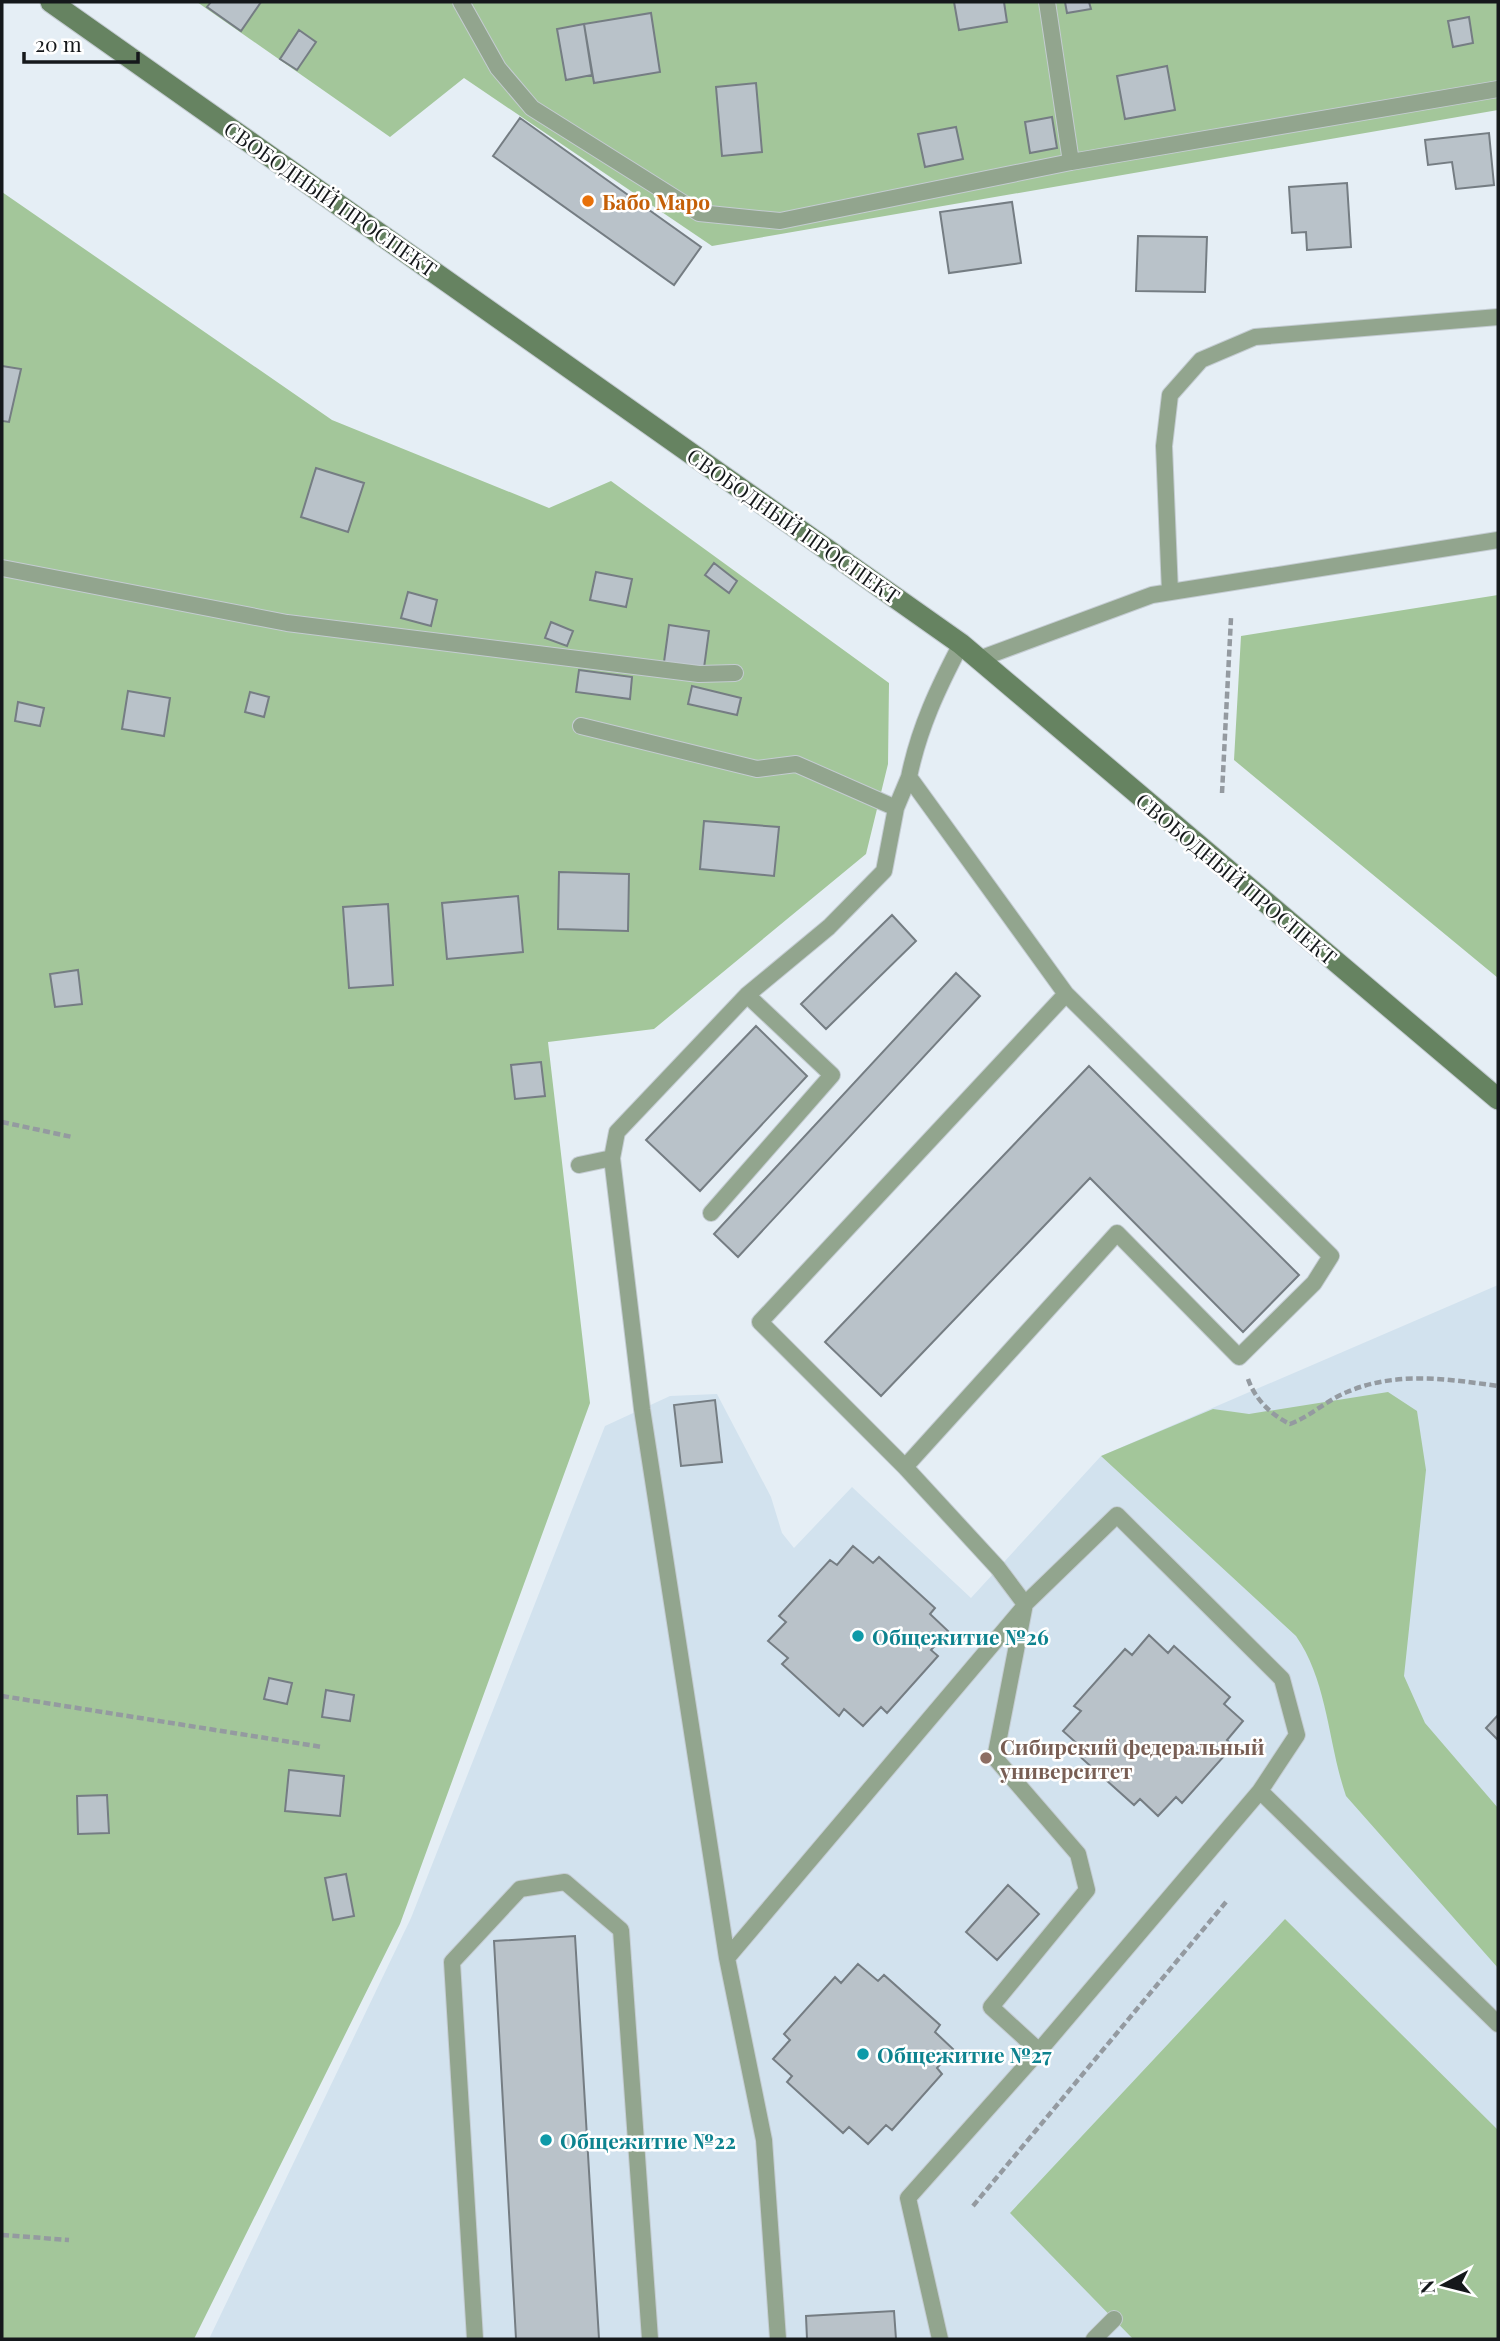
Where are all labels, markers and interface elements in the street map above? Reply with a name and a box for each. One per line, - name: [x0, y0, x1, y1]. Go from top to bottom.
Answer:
- scale bar: [24, 21, 138, 65]
- text: 20 m: [35, 29, 82, 57]
- street label: СВОБОДНЫЙ ПРОСПЕКТ: [219, 114, 443, 282]
- place label: Бабо Маро: [602, 187, 710, 215]
- marker: Бабо Маро: [580, 193, 596, 209]
- street label: СВОБОДНЫЙ ПРОСПЕКТ: [682, 441, 906, 609]
- street label: СВОБОДНЫЙ ПРОСПЕКТ: [1131, 786, 1343, 970]
- place label: Общежитие №26: [872, 1622, 1049, 1650]
- marker: Общежитие №26: [850, 1628, 866, 1644]
- place label: Сибирский федеральный университет: [999, 1732, 1265, 1784]
- marker: Сибирский федеральный университет: [978, 1750, 994, 1766]
- place label: Общежитие №27: [877, 2040, 1052, 2068]
- marker: Общежитие №27: [855, 2046, 871, 2062]
- place label: Общежитие №22: [560, 2126, 736, 2154]
- marker: Общежитие №22: [538, 2132, 554, 2148]
- north arrow: [1409, 2250, 1479, 2320]
- text: N: [1412, 2279, 1440, 2296]

